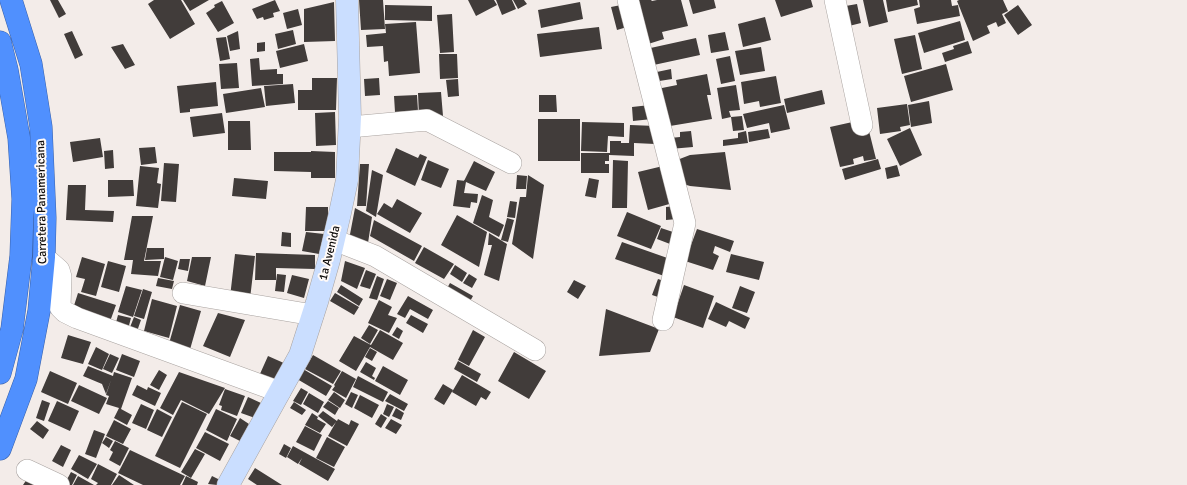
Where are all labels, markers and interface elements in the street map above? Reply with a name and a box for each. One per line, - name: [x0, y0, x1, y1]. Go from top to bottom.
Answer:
- street label: Carretera Panamericana: [34, 140, 50, 264]
- street label: 1a Avenida: [316, 224, 344, 282]

